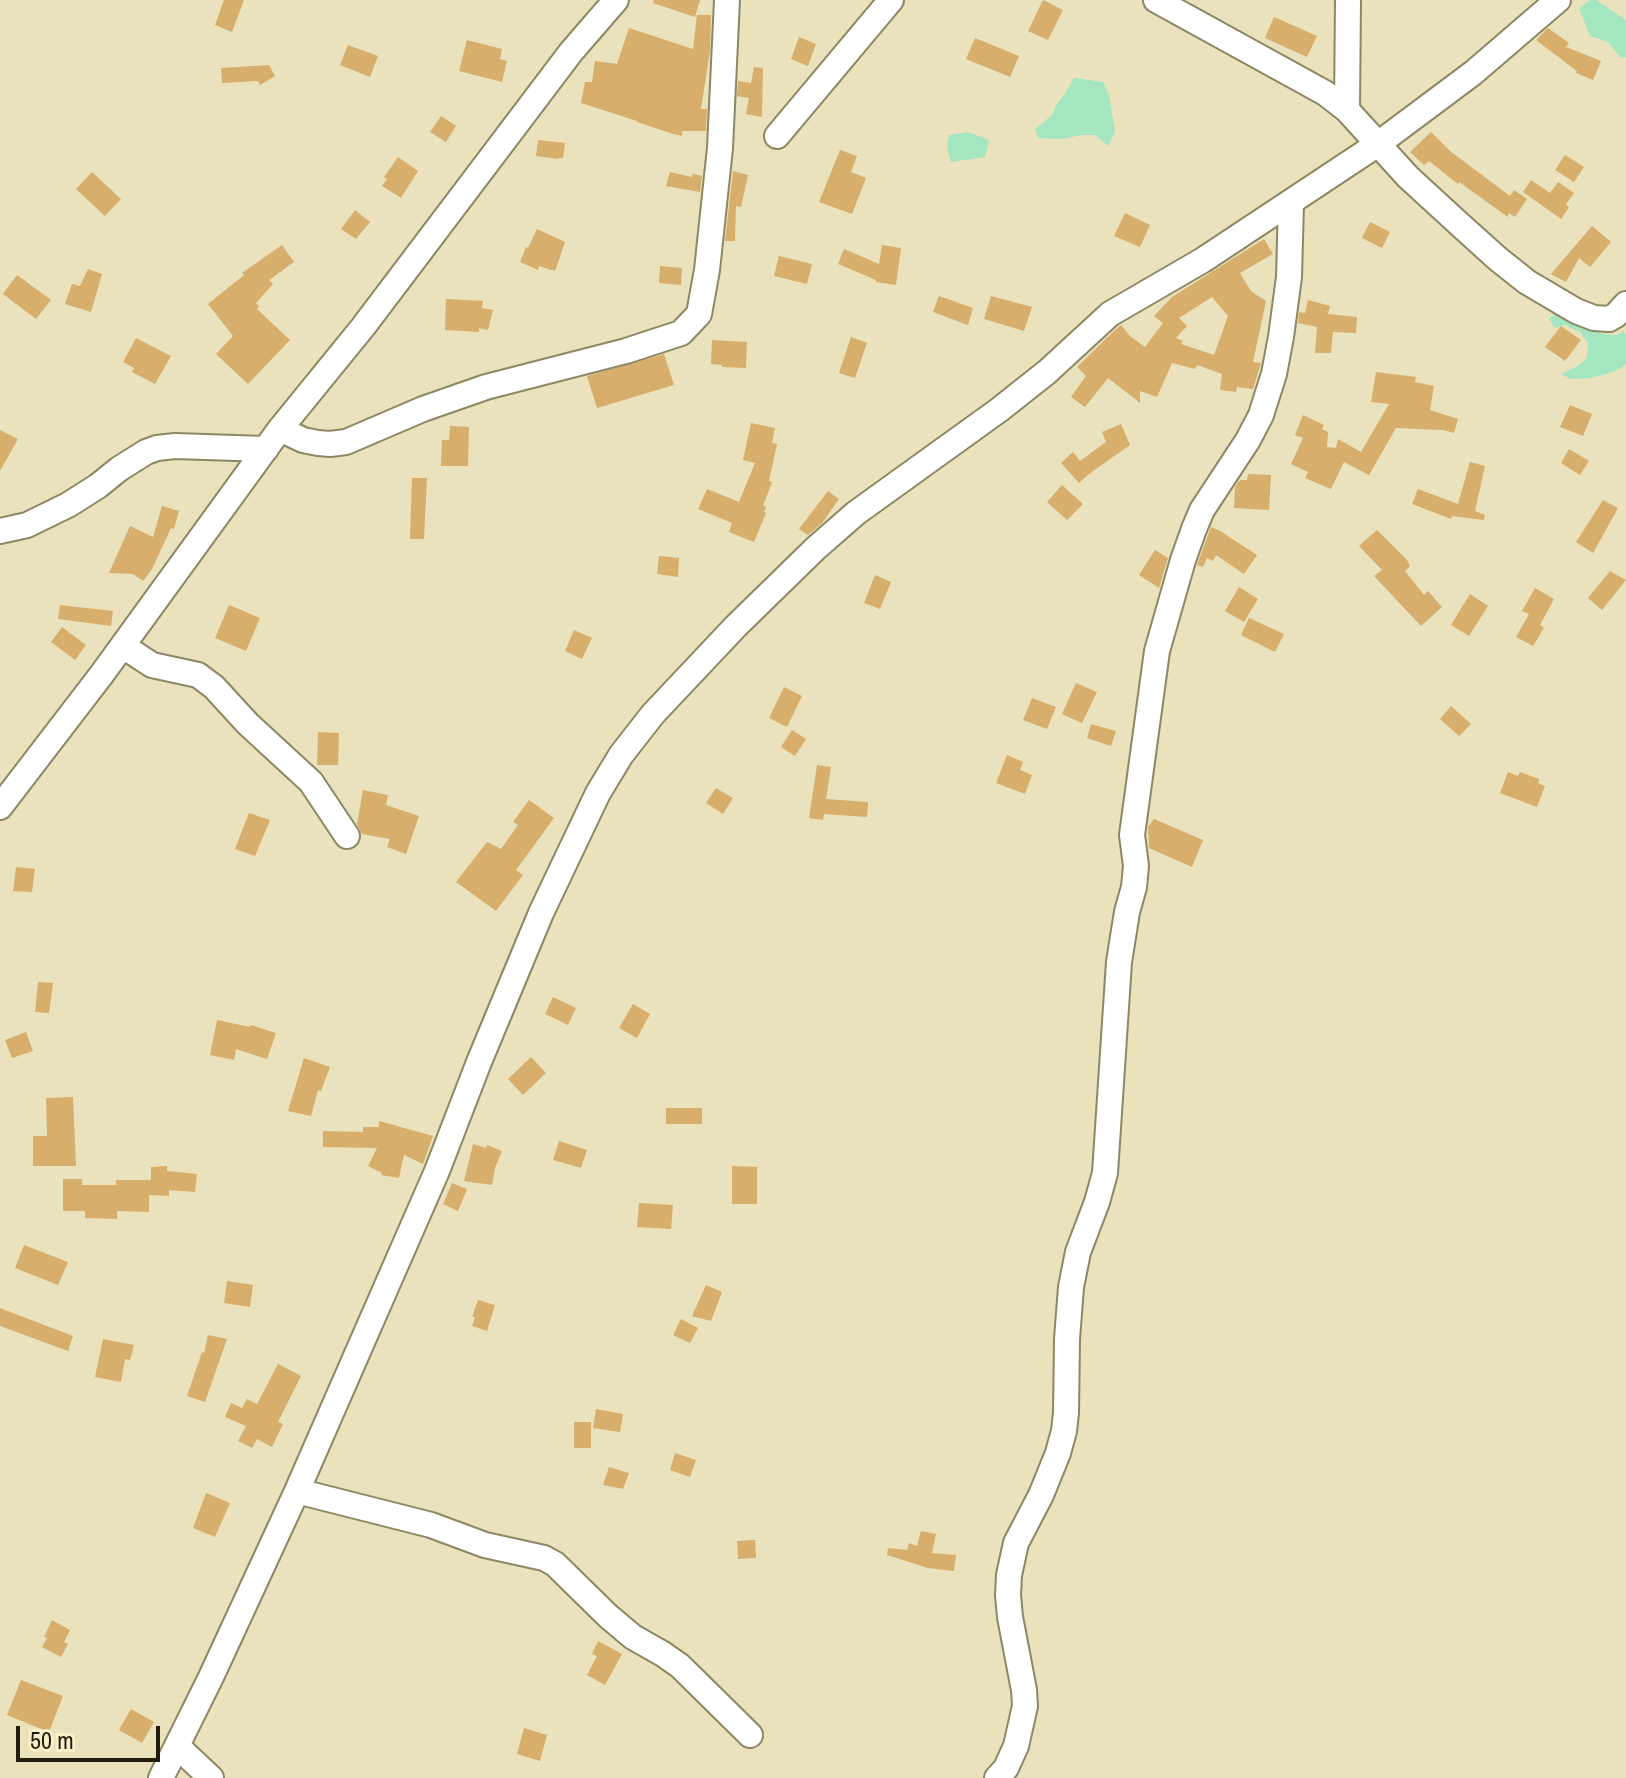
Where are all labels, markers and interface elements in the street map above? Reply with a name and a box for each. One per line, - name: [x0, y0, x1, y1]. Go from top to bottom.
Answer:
- scale bar: [20, 1710, 164, 1760]
- text: 50 m: [30, 1724, 74, 1756]

